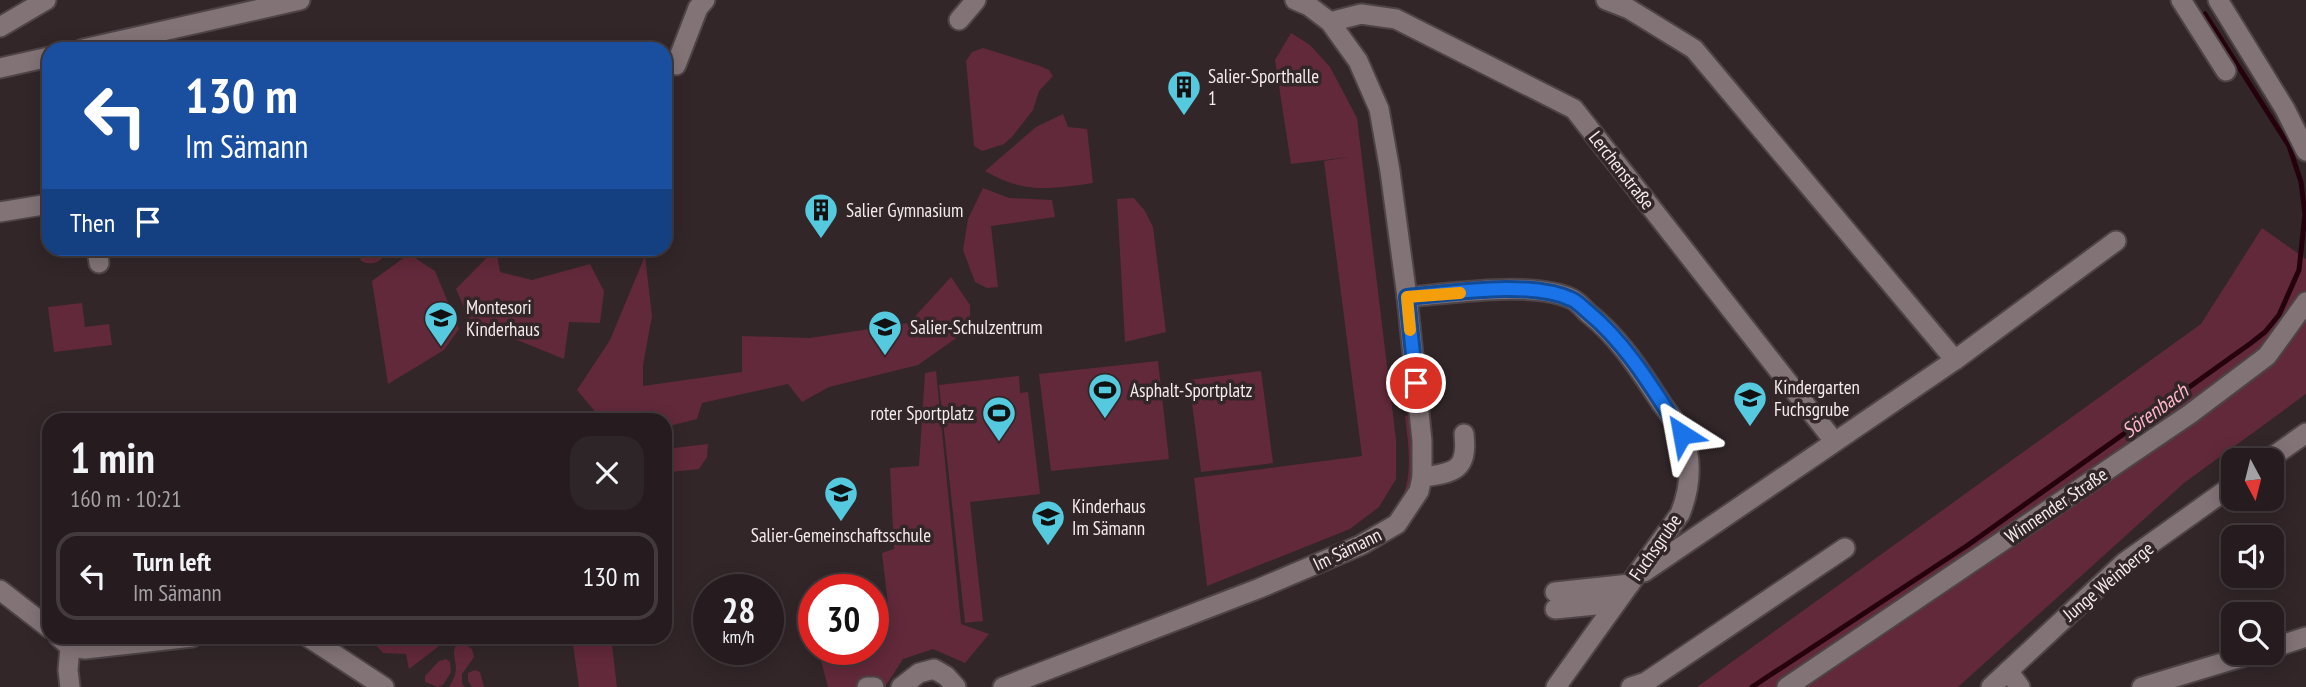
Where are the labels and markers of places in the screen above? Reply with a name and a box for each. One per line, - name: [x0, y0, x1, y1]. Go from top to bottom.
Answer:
- place label: Salier-Sporthalle 1: [1208, 64, 1319, 110]
- building icon: Salier-Sporthalle 1: [1165, 68, 1203, 117]
- building icon: Salier Gymnasium: [802, 191, 840, 240]
- place label: Salier Gymnasium: [846, 198, 963, 222]
- place label: Montesori Kinderhaus: [466, 295, 540, 341]
- school or university icon: Montesori Kinderhaus: [422, 299, 460, 348]
- school or university icon: Salier-Schulzentrum: [866, 308, 904, 357]
- place label: Salier-Schulzentrum: [910, 315, 1043, 339]
- pin: [1386, 353, 1446, 413]
- sports icon: Asphalt-Sportplatz: [1086, 371, 1124, 420]
- place label: Kindergarten Fuchsgrube: [1774, 375, 1860, 421]
- place label: Asphalt-Sportplatz: [1130, 378, 1252, 402]
- school or university icon: Kindergarten Fuchsgrube: [1731, 379, 1769, 428]
- sports icon: roter Sportplatz: [980, 394, 1018, 443]
- place label: roter Sportplatz: [871, 401, 974, 425]
- school or university icon: Salier-Gemeinschaftsschule: [822, 474, 860, 523]
- place label: Kinderhaus Im Sämann: [1072, 494, 1146, 540]
- school or university icon: Kinderhaus Im Sämann: [1029, 498, 1067, 547]
- place label: Salier-Gemeinschaftsschule: [751, 523, 931, 547]

